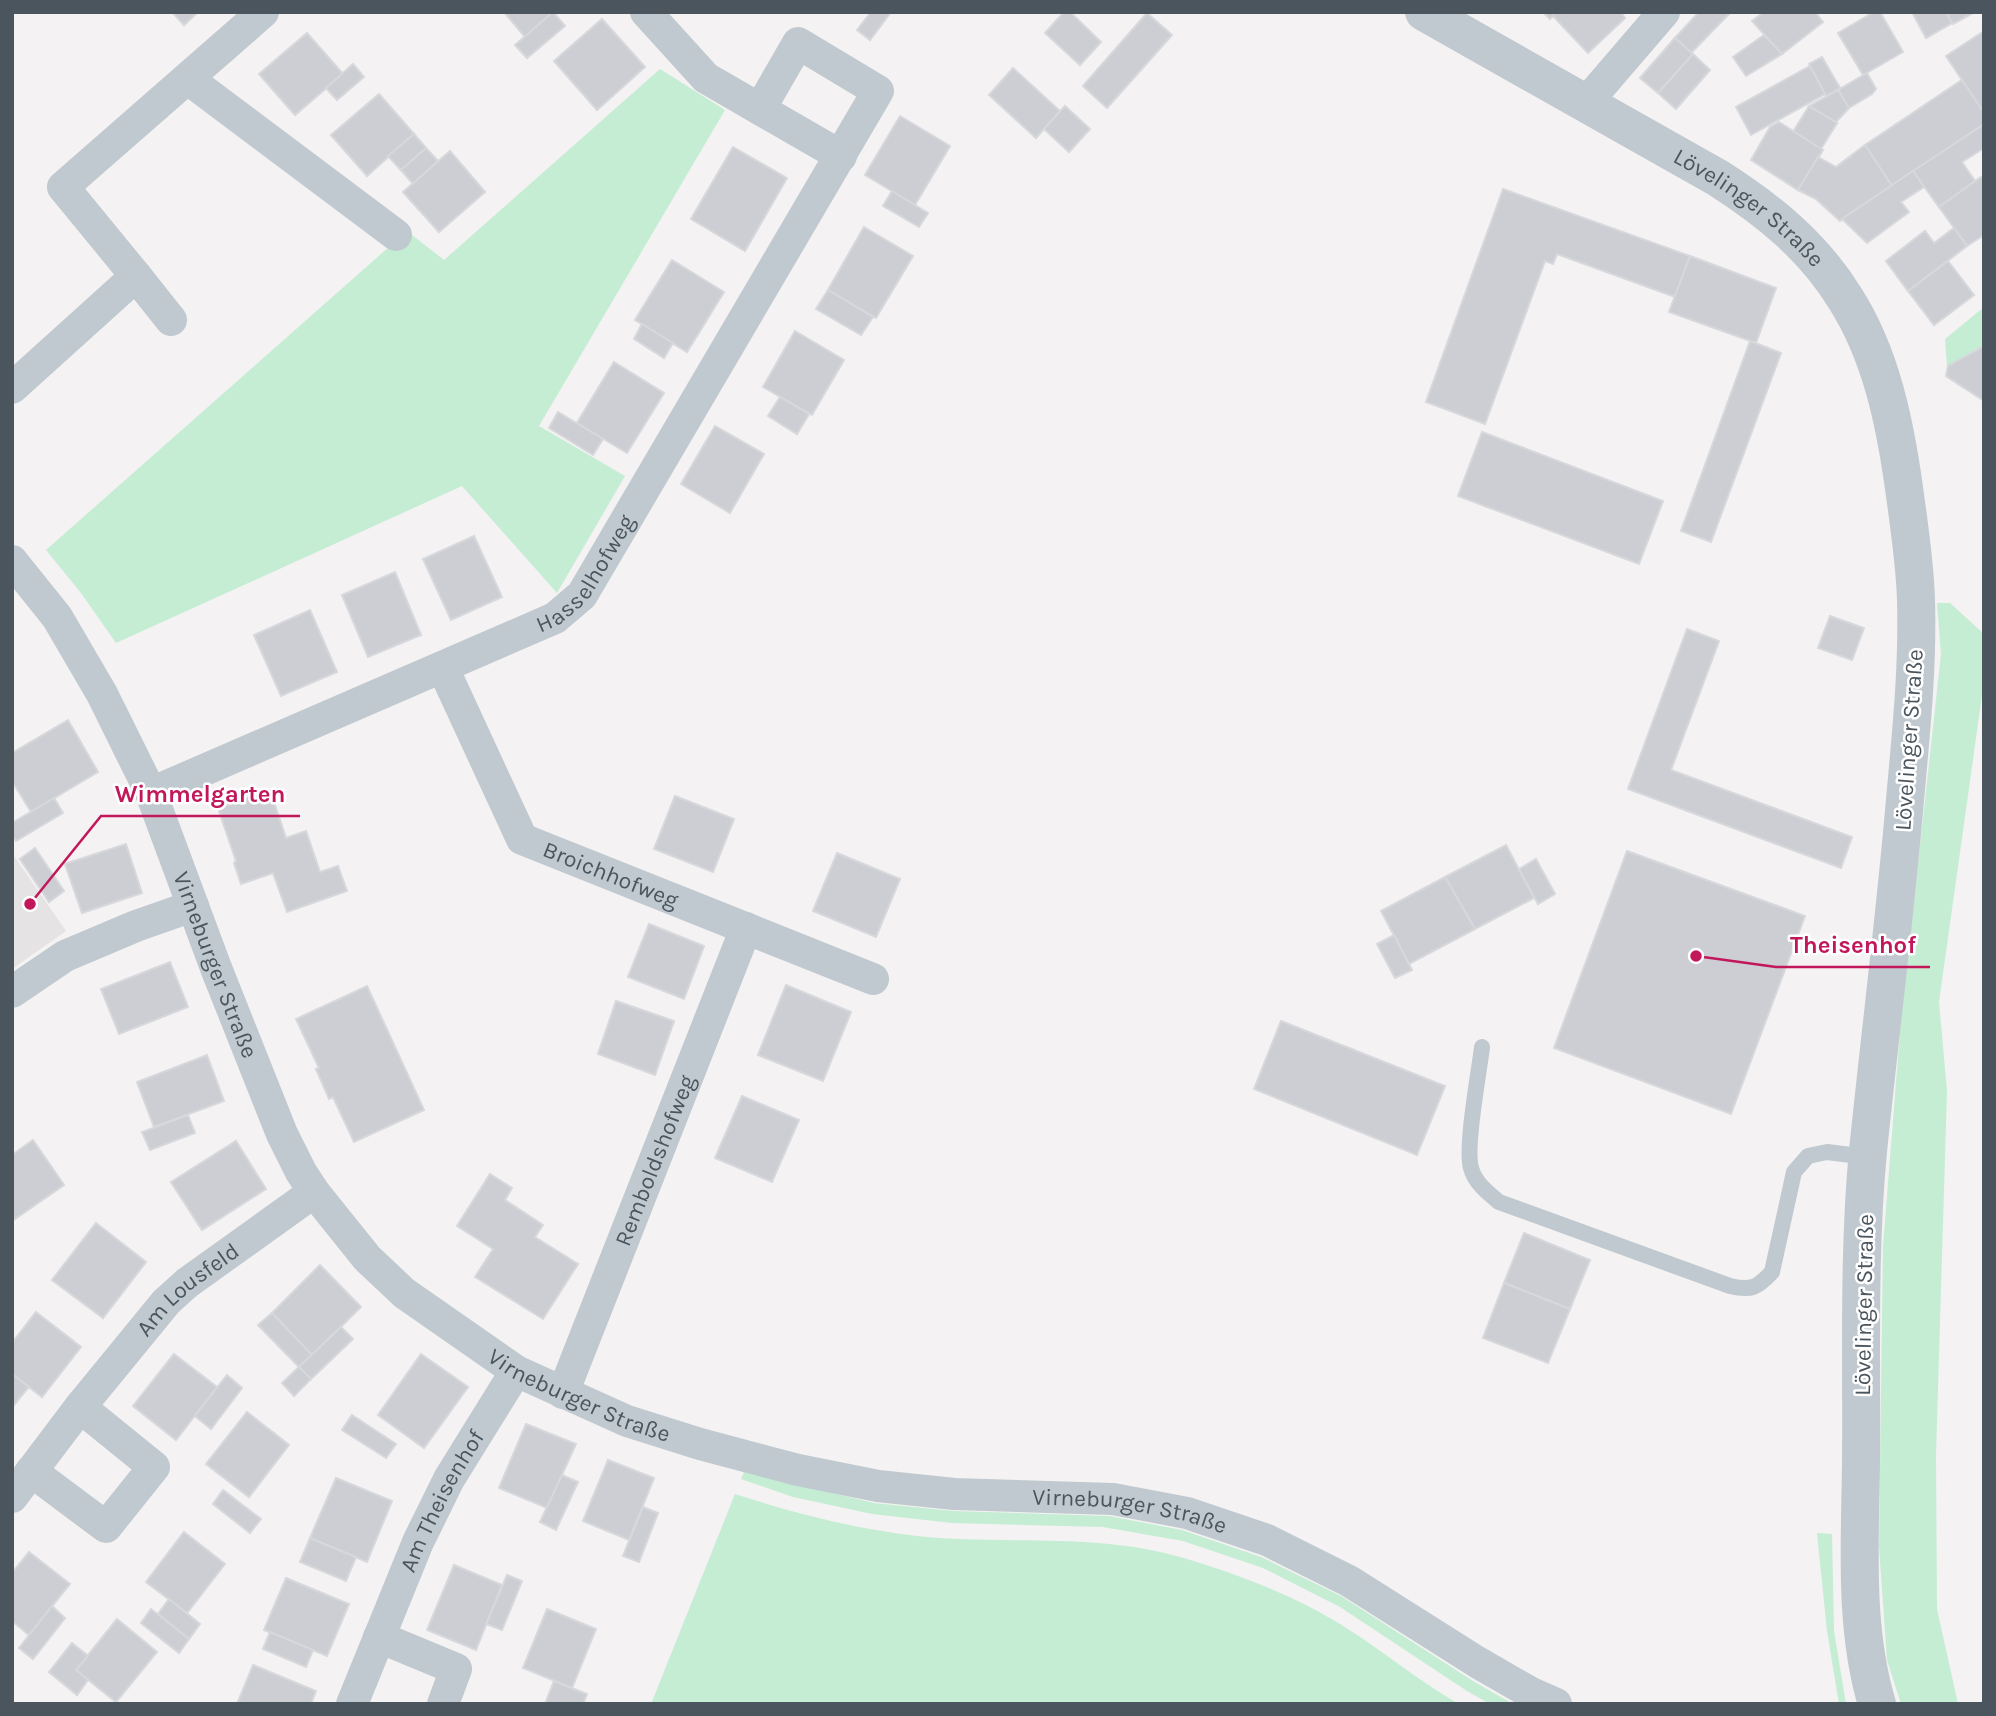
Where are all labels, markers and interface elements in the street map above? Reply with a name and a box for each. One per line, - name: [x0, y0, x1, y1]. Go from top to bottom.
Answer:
- street label: Lövelinger Straße: [1669, 142, 1830, 272]
- street label: Hasselhofweg: [532, 509, 640, 638]
- street label: Lövelinger Straße: [1889, 648, 1929, 832]
- callout: Wimmelgarten: [101, 771, 300, 816]
- text: Wimmelgarten: [115, 780, 285, 808]
- street label: Broichhofweg: [539, 835, 683, 914]
- street label: Virneburger Straße: [168, 868, 264, 1062]
- callout: Theisenhof: [1776, 922, 1930, 967]
- text: Theisenhof: [1790, 931, 1916, 959]
- street label: Remboldshofweg: [609, 1071, 700, 1250]
- street label: Lövelinger Straße: [1849, 1214, 1879, 1396]
- street label: Am Lousfeld: [130, 1237, 244, 1341]
- street label: Virneburger Straße: [483, 1342, 674, 1447]
- street label: Am Theisenhof: [394, 1425, 490, 1576]
- street label: Virneburger Straße: [1032, 1483, 1231, 1539]

